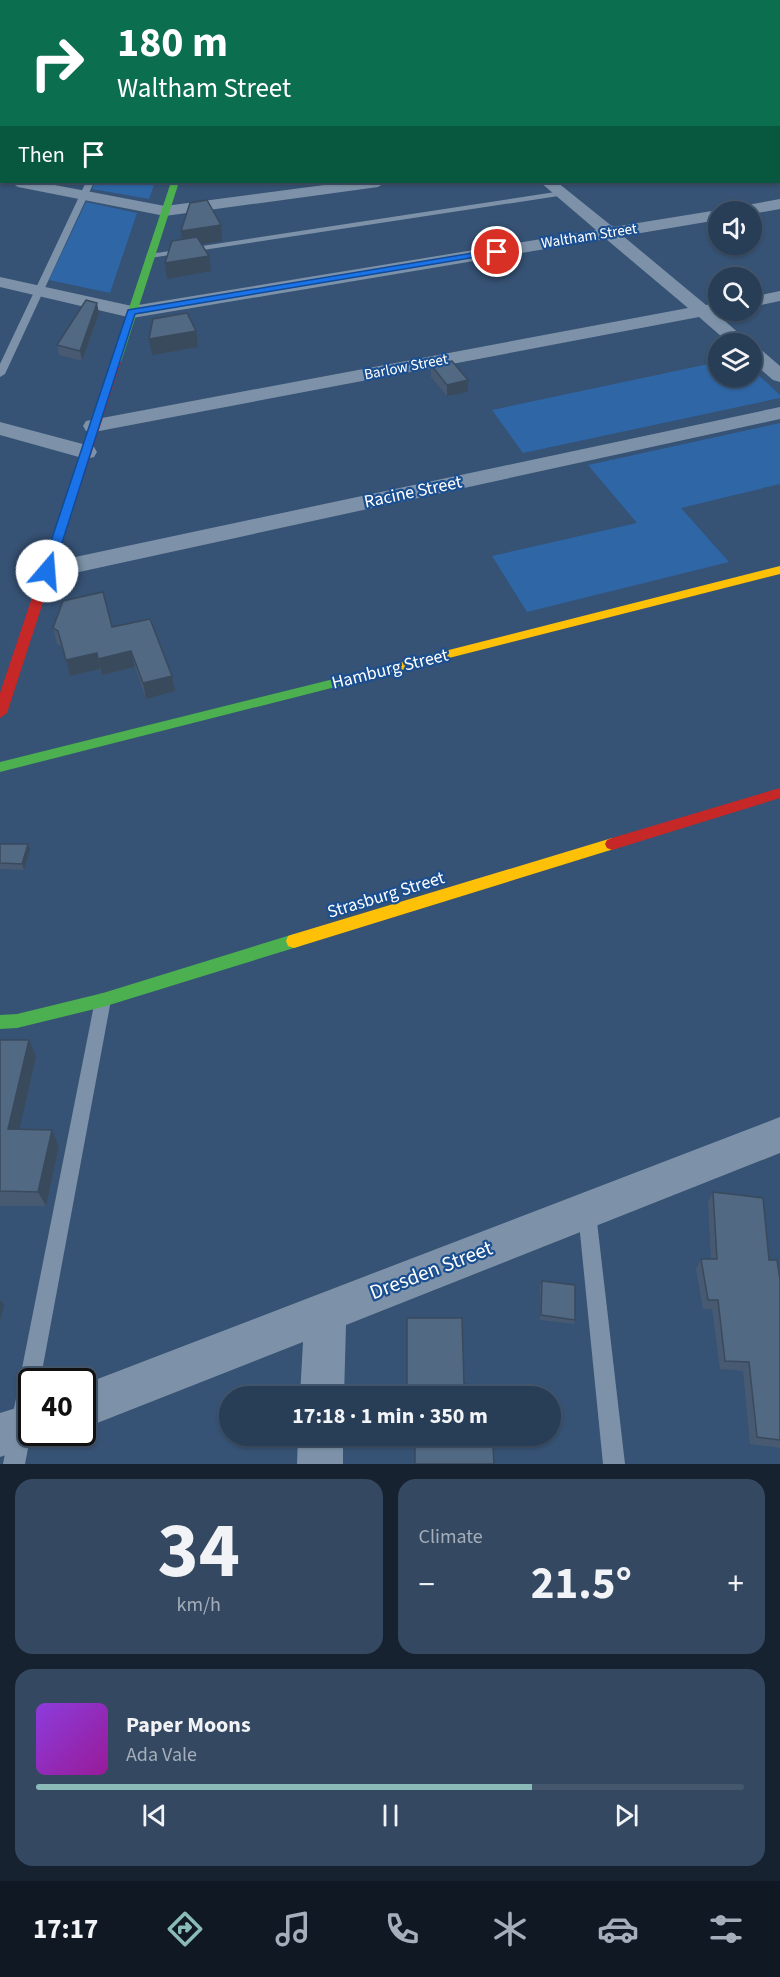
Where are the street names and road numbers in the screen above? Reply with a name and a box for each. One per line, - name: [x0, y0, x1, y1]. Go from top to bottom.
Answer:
- street label: Waltham Street: [540, 218, 638, 254]
- street label: Barlow Street: [362, 349, 450, 385]
- street label: Racine Street: [362, 469, 464, 515]
- street label: Hamburg Street: [329, 642, 451, 696]
- street label: Strasburg Street: [324, 865, 448, 925]
- street label: Dresden Street: [365, 1233, 497, 1307]

